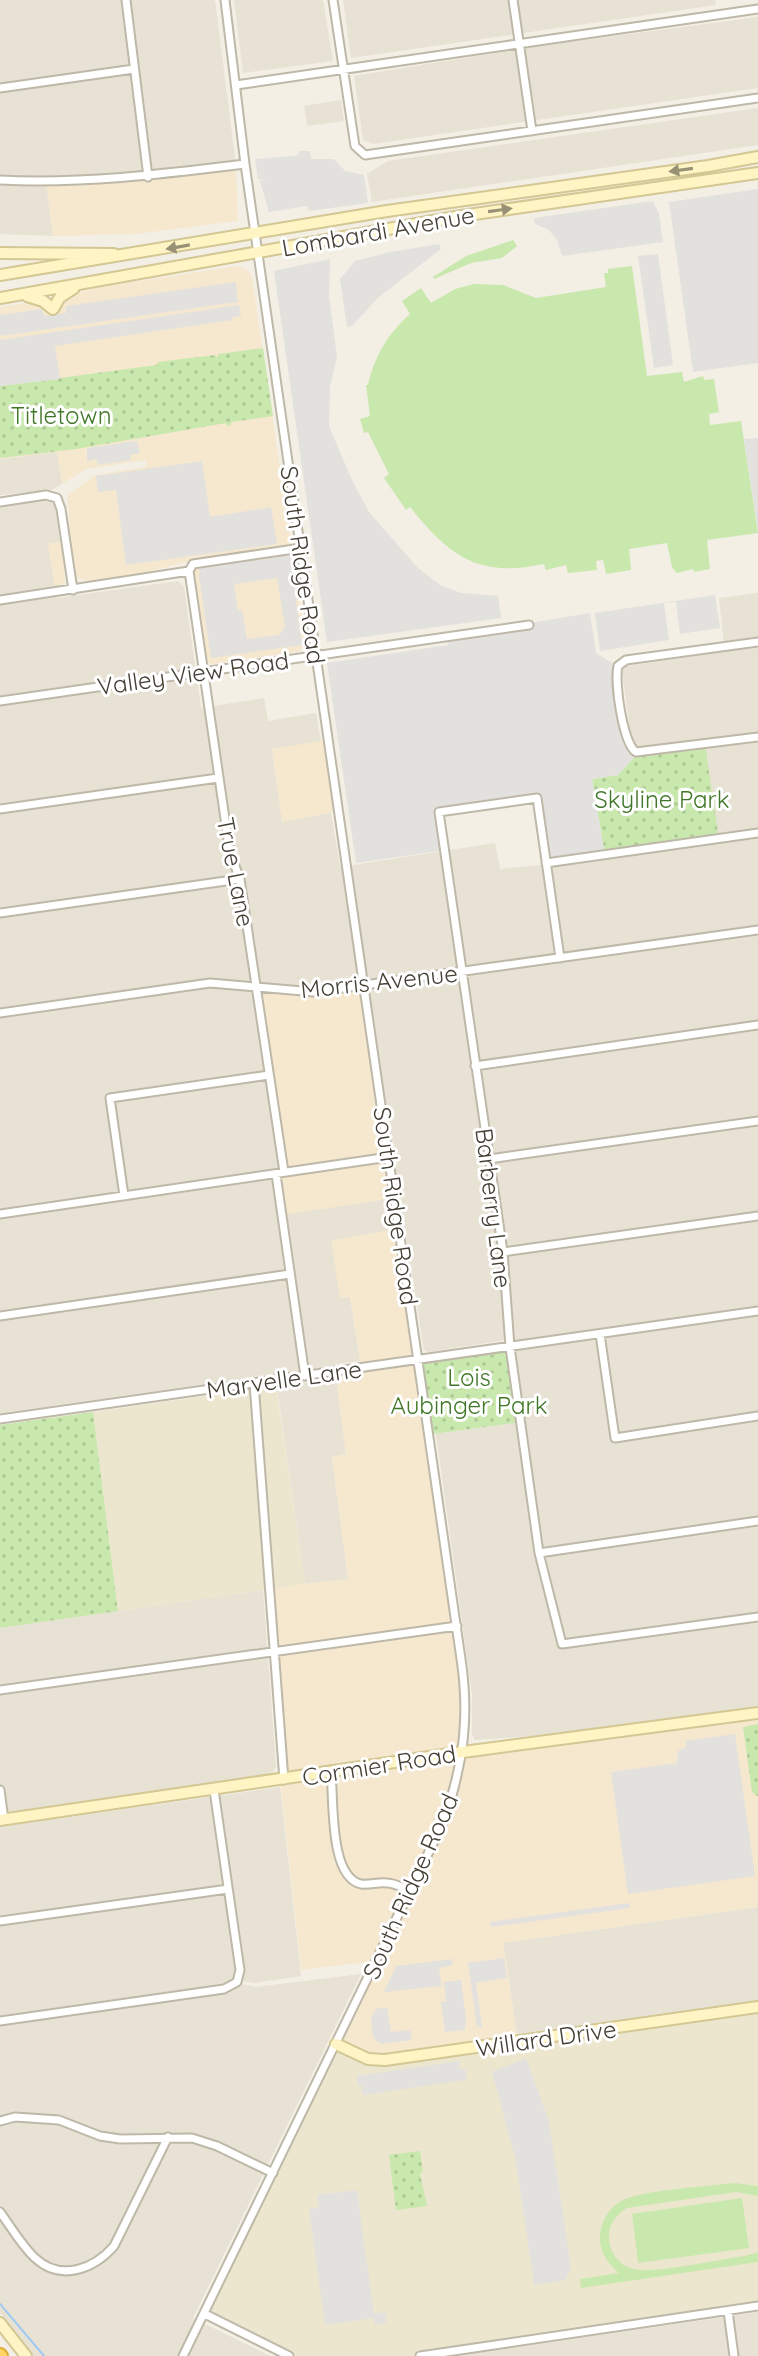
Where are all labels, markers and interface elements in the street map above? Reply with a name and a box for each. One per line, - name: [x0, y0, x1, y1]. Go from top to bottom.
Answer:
- one-way arrow: [668, 164, 693, 177]
- street label: Lombardi Avenue: [279, 199, 477, 263]
- one-way arrow: [488, 203, 513, 216]
- one-way arrow: [166, 242, 191, 254]
- park label: Titletown: [10, 400, 112, 430]
- street label: South Ridge Road: [274, 464, 332, 666]
- street label: Valley View Road: [95, 645, 291, 701]
- park label: Skyline Park: [594, 784, 730, 814]
- street label: True Lane: [211, 815, 261, 929]
- street label: Morris Avenue: [299, 958, 459, 1004]
- street label: South Ridge Road: [367, 1105, 425, 1307]
- street label: Barberry Lane: [469, 1126, 519, 1290]
- street label: Marvelle Lane: [204, 1353, 364, 1405]
- park label: Lois Aubinger Park: [390, 1362, 548, 1420]
- street label: Cormier Road: [300, 1738, 458, 1792]
- street label: South Ridge Road: [356, 1789, 464, 1983]
- street label: Willard Drive: [474, 2013, 618, 2063]

